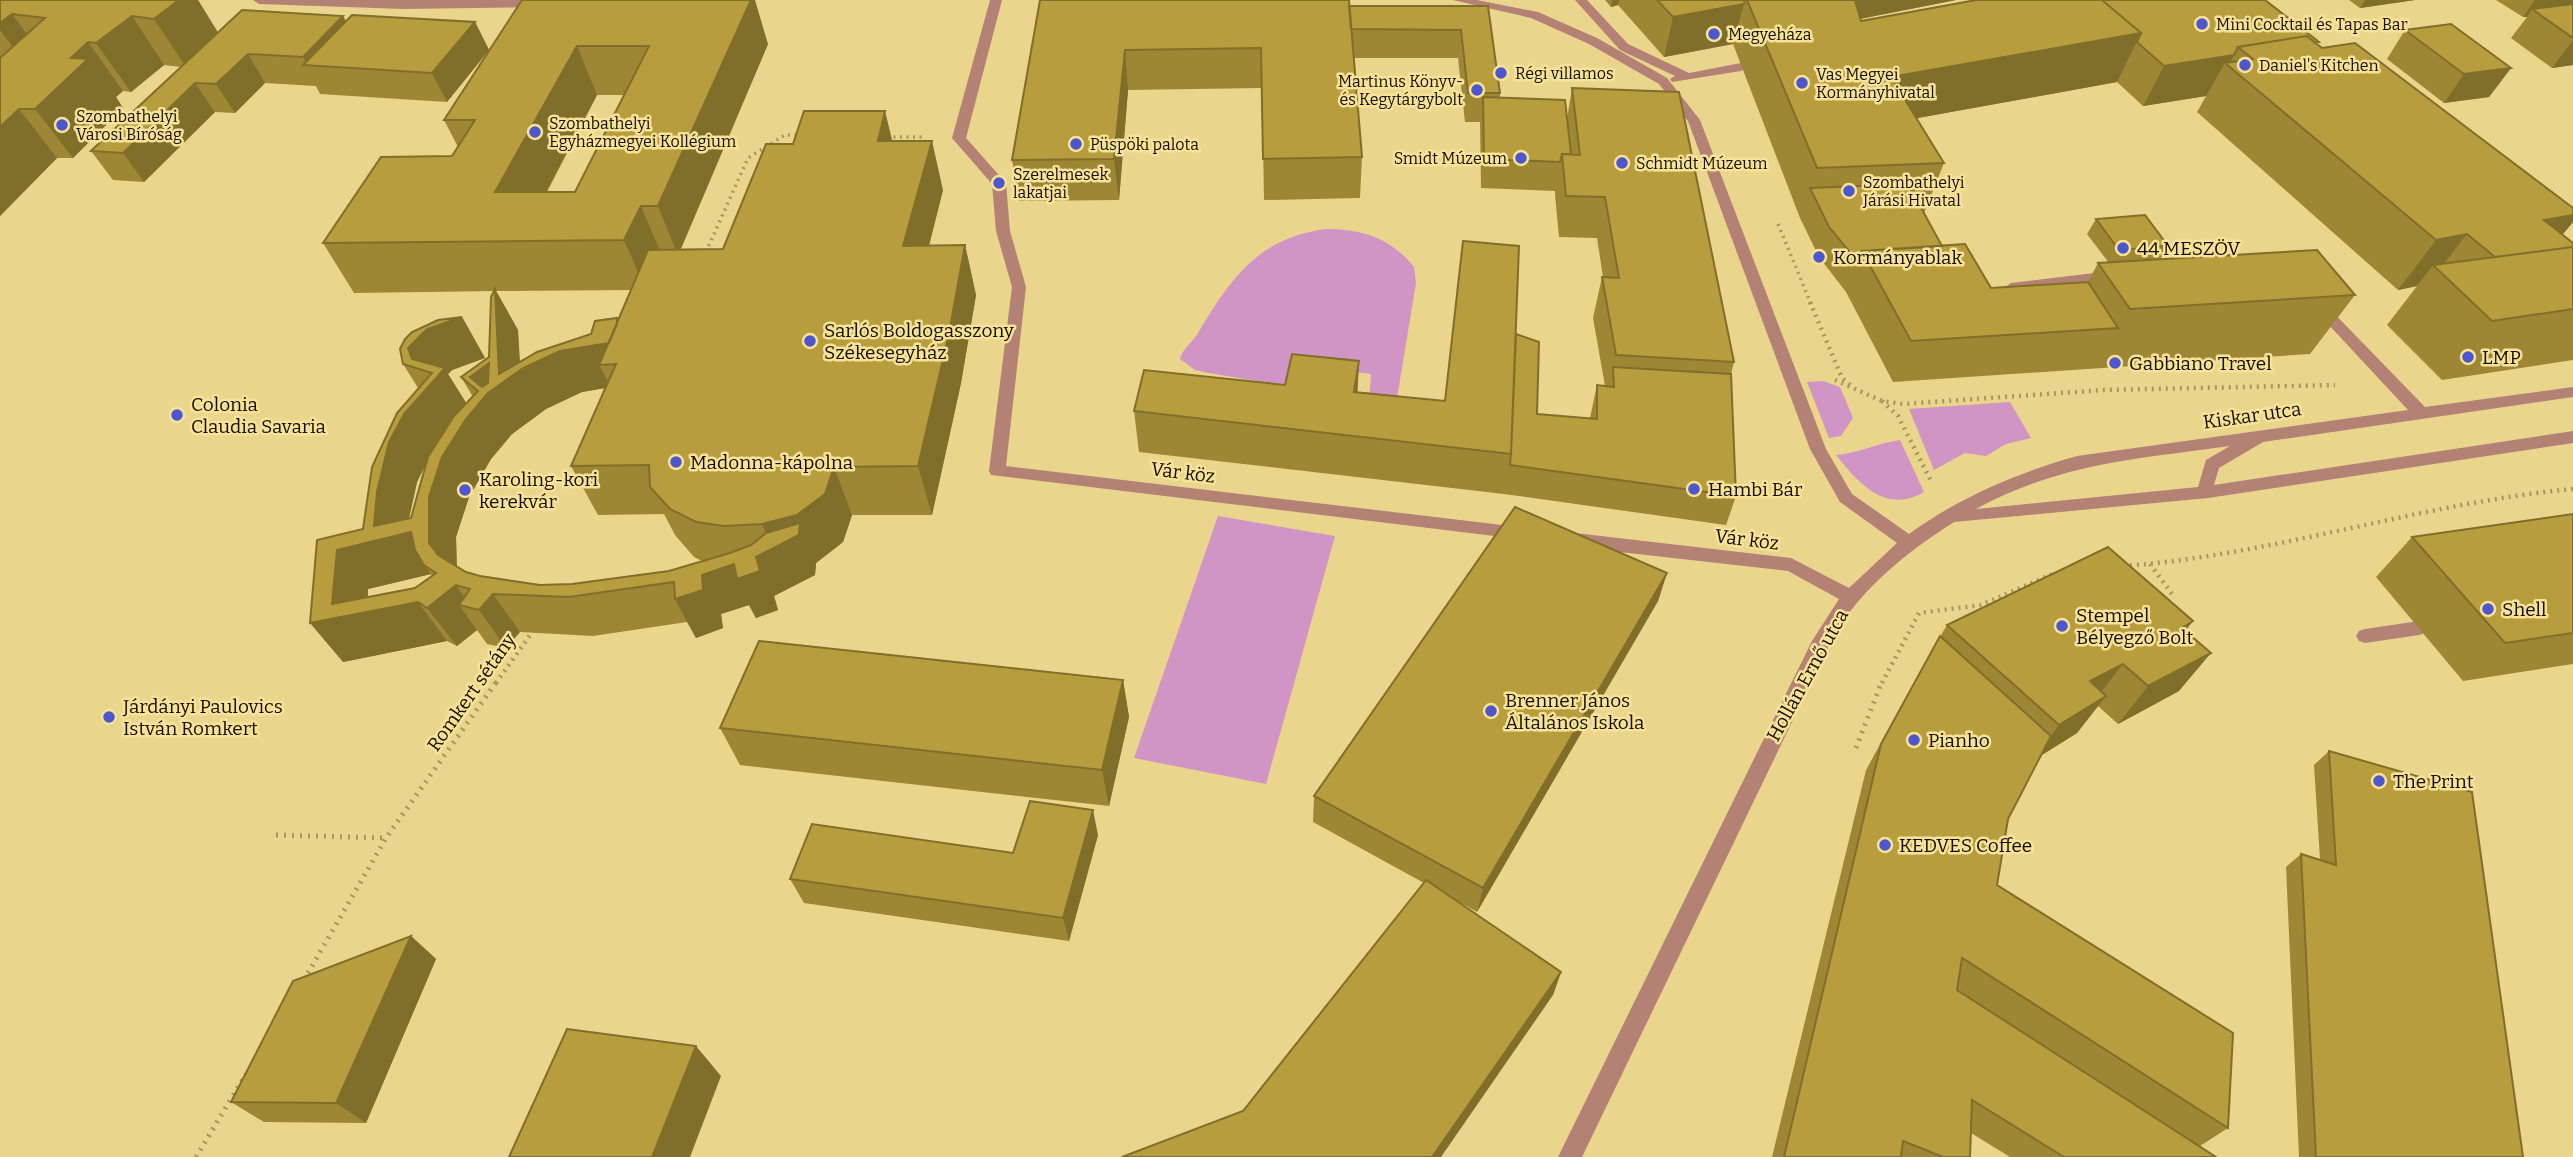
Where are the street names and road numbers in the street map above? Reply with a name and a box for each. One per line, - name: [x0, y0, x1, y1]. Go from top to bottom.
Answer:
- street label: Kiskar utca: [2201, 397, 2303, 434]
- street label: Vár köz: [1150, 457, 1216, 488]
- street label: Vár köz: [1714, 524, 1780, 555]
- street label: Hollán Ernő utca: [1762, 605, 1854, 745]
- street label: Romkert sétány: [422, 628, 521, 756]

